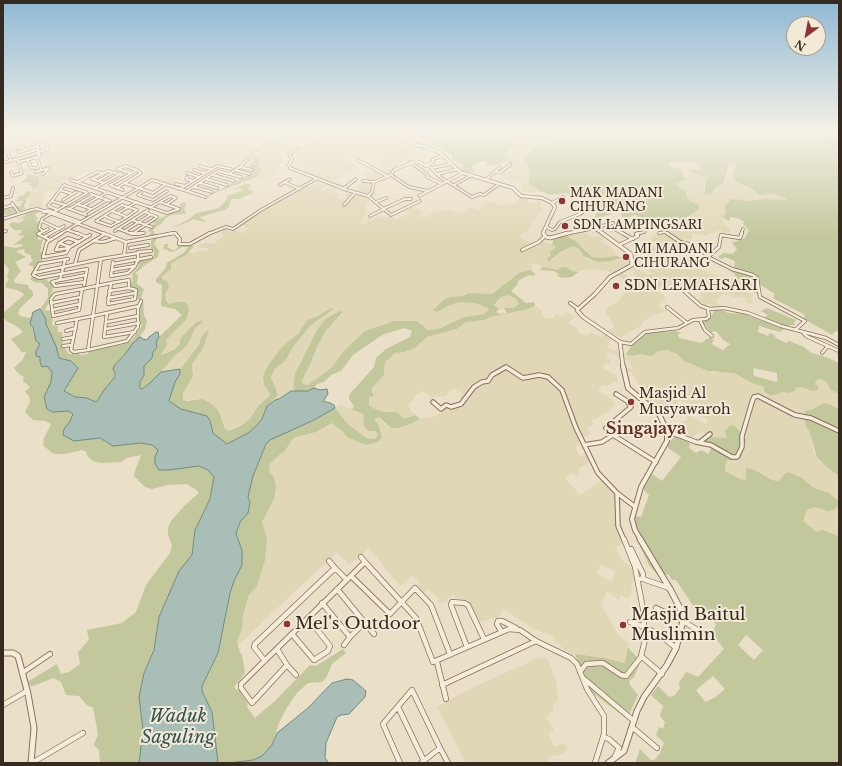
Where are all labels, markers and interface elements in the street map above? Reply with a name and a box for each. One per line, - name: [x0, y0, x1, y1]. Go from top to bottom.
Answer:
- north arrow: [786, 16, 826, 56]
- text: N: [792, 37, 808, 54]
- place label: MAK MADANI CIHURANG: [570, 187, 663, 215]
- marker: MAK MADANI CIHURANG: [557, 196, 567, 206]
- place label: SDN LAMPINGSARI: [573, 219, 702, 233]
- marker: SDN LAMPINGSARI: [560, 221, 570, 231]
- place label: MI MADANI CIHURANG: [634, 243, 713, 271]
- marker: MI MADANI CIHURANG: [621, 252, 631, 262]
- place label: SDN LEMAHSARI: [624, 278, 758, 294]
- marker: SDN LEMAHSARI: [611, 281, 621, 291]
- place label: Masjid Al Musyawaroh: [639, 386, 731, 418]
- marker: Masjid Al Musyawaroh: [626, 397, 636, 407]
- district label: Singajaya: [606, 419, 686, 439]
- place label: Masjid Baitul Muslimin: [631, 605, 746, 645]
- place label: Mel's Outdoor: [295, 614, 420, 634]
- marker: Mel's Outdoor: [282, 619, 292, 629]
- marker: Masjid Baitul Muslimin: [618, 620, 628, 630]
- water label: Waduk Saguling: [141, 706, 215, 748]

